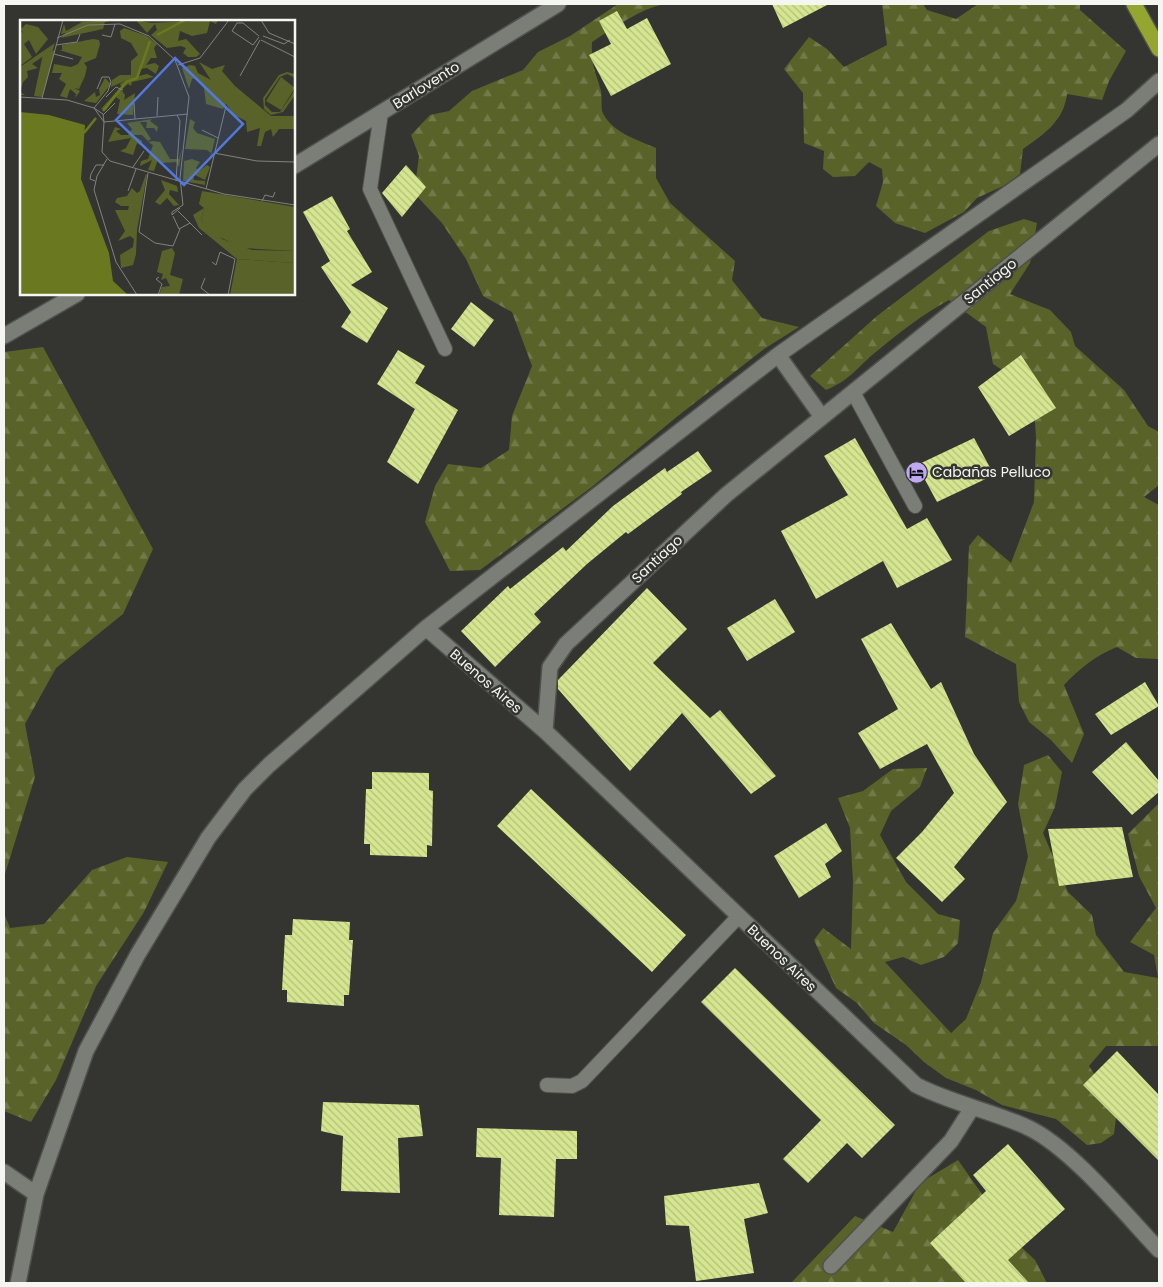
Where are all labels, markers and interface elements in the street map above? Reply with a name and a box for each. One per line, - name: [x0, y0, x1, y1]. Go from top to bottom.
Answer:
- inset map: [20, 20, 295, 295]
- street label: Barlovento: [389, 57, 463, 113]
- street label: Santiago: [959, 253, 1021, 309]
- hotel icon: Cabañas Pelluco: [904, 460, 928, 484]
- place label: Cabañas Pelluco: [932, 462, 1051, 482]
- street label: Santiago: [627, 530, 687, 588]
- street label: Buenos Aires: [446, 644, 526, 718]
- street label: Buenos Aires: [743, 920, 821, 996]

